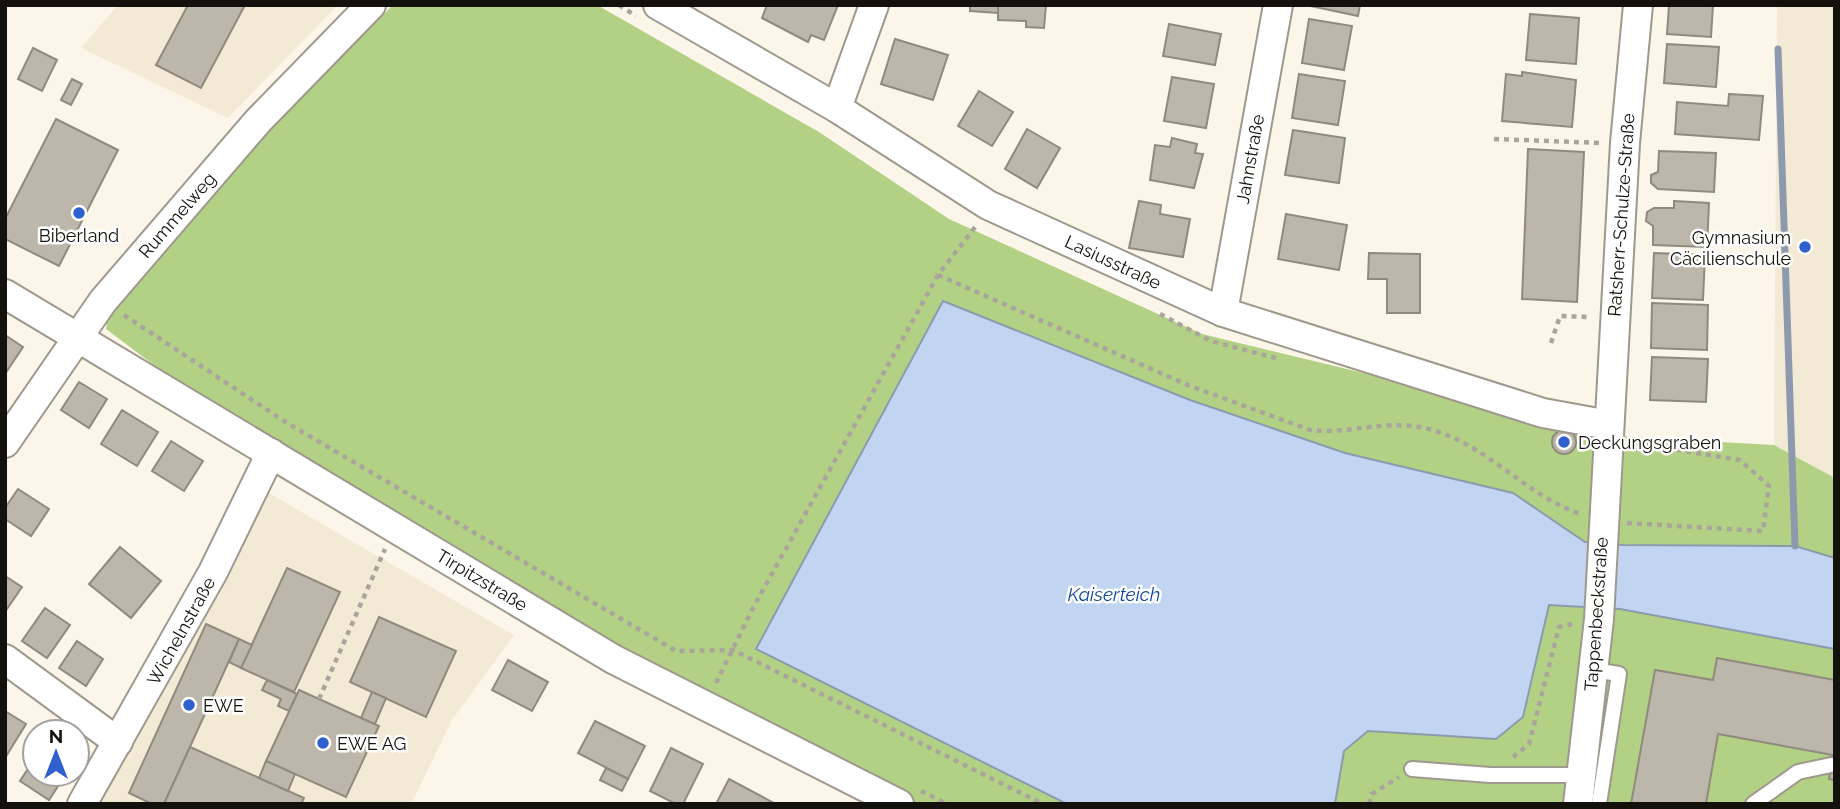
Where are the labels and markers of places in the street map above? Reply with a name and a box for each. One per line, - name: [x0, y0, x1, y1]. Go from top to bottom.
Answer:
- marker: Biberland: [71, 205, 87, 221]
- place label: Biberland: [39, 225, 119, 246]
- place label: Gymnasium Cäcilienschule: [1670, 227, 1791, 269]
- marker: Gymnasium Cäcilienschule: [1797, 239, 1813, 255]
- place label: Deckungsgraben: [1578, 432, 1721, 453]
- marker: Deckungsgraben: [1556, 434, 1572, 450]
- place label: EWE: [203, 695, 244, 716]
- marker: EWE: [181, 697, 197, 713]
- place label: EWE AG: [337, 733, 406, 754]
- marker: EWE AG: [315, 735, 331, 751]

